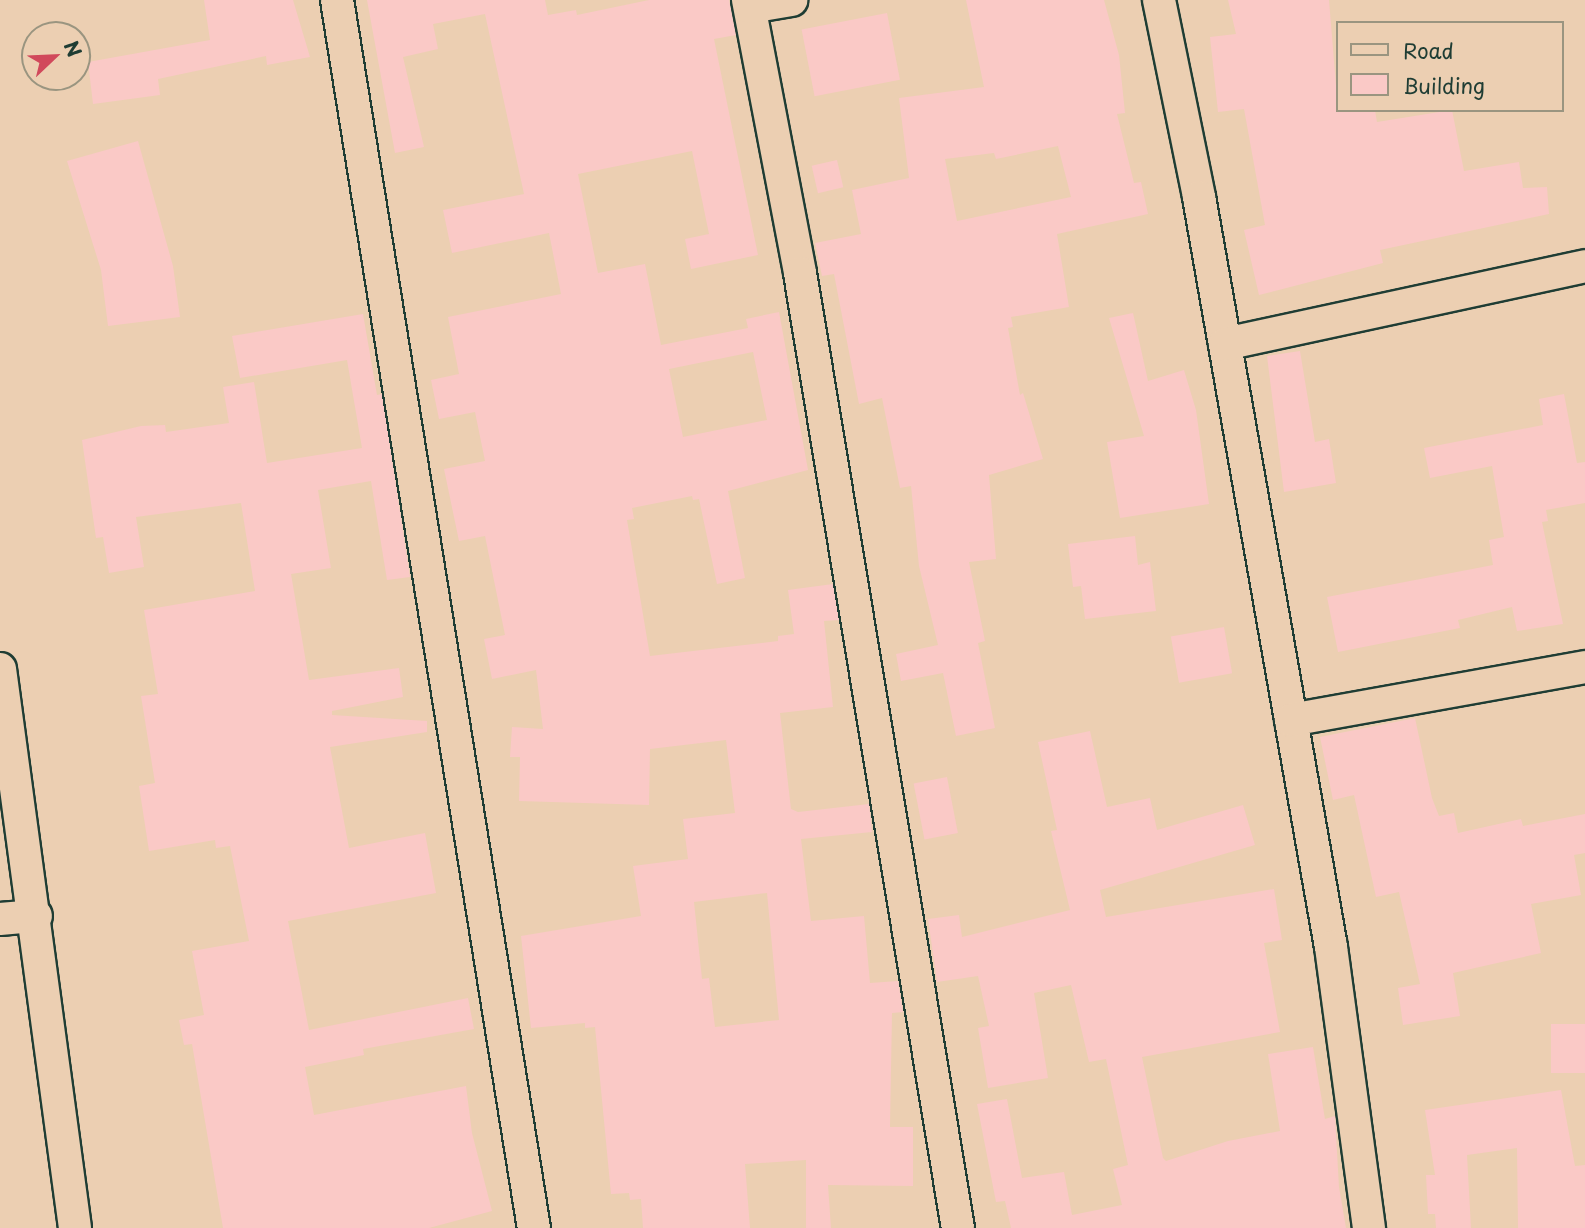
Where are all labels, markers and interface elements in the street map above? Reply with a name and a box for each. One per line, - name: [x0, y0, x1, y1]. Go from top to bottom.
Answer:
- north arrow: [21, 21, 91, 91]
- legend: [1336, 21, 1564, 112]
- text: Road: [1403, 34, 1454, 66]
- text: N: [58, 36, 89, 61]
- text: Building: [1403, 69, 1485, 101]

